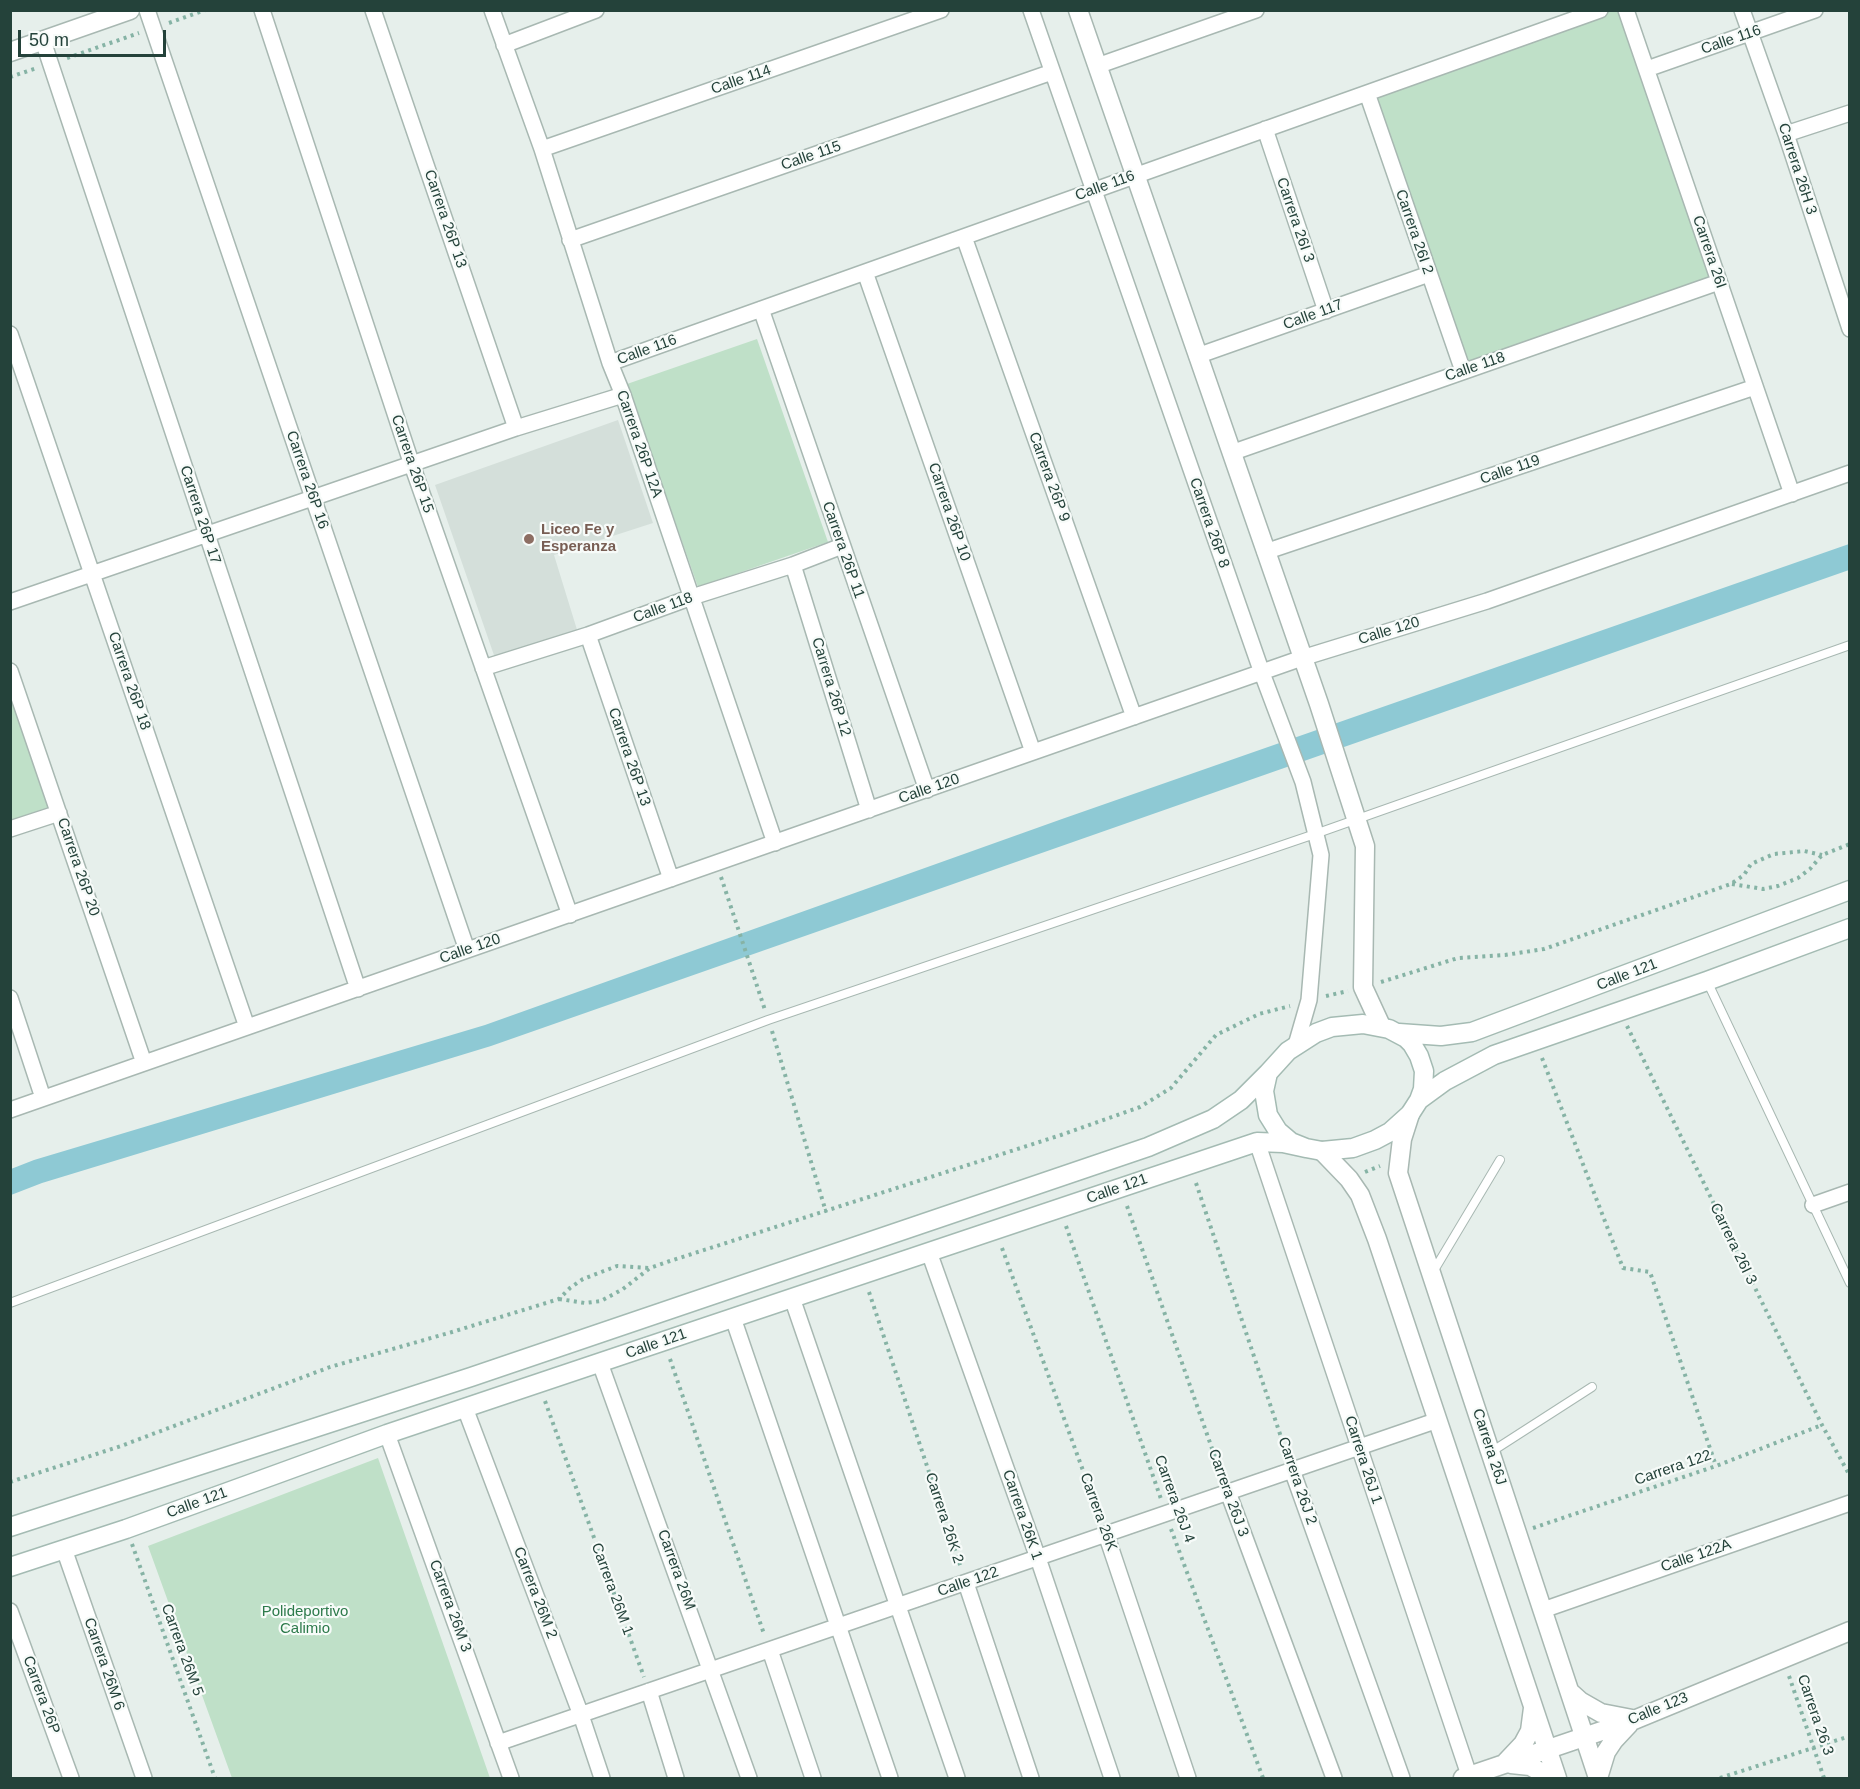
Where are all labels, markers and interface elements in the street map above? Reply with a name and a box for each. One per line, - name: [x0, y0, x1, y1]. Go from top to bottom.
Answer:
- scale bar: [21, 18, 170, 56]
- street label: Calle 116: [1699, 21, 1763, 59]
- text: 50 m: [29, 30, 69, 50]
- street label: Calle 114: [709, 61, 773, 99]
- street label: Carrera 26H 3: [1774, 121, 1820, 217]
- street label: Calle 115: [779, 137, 843, 175]
- street label: Calle 116: [1073, 167, 1137, 205]
- street label: Carrera 26P 13: [420, 168, 470, 270]
- street label: Carrera 26I 3: [1272, 175, 1318, 265]
- street label: Carrera 26I 2: [1391, 187, 1437, 277]
- street label: Carrera 26I: [1688, 213, 1730, 291]
- street label: Calle 117: [1281, 296, 1345, 334]
- street label: Calle 116: [615, 331, 679, 369]
- street label: Calle 118: [1443, 348, 1507, 386]
- street label: Carrera 26P 12A: [612, 388, 666, 500]
- street label: Carrera 26P 15: [387, 413, 437, 515]
- street label: Carrera 26P 16: [282, 429, 332, 531]
- street label: Carrera 26P 9: [1024, 430, 1074, 524]
- street label: Calle 119: [1478, 451, 1542, 489]
- street label: Carrera 26P 10: [924, 461, 974, 563]
- street label: Carrera 26P 17: [176, 463, 224, 567]
- street label: Carrera 26P 8: [1185, 476, 1233, 570]
- street label: Carrera 26P 11: [818, 499, 868, 601]
- place label: Liceo Fe y Esperanza: [541, 521, 616, 556]
- marker: Liceo Fe y Esperanza: [522, 532, 536, 546]
- street label: Calle 118: [631, 589, 695, 627]
- street label: Calle 120: [1356, 613, 1422, 649]
- street label: Carrera 26P 18: [104, 630, 154, 732]
- street label: Carrera 26P 12: [807, 635, 855, 739]
- street label: Carrera 26P 13: [604, 706, 654, 808]
- street label: Calle 120: [896, 770, 962, 808]
- street label: Carrera 26P 20: [53, 816, 103, 918]
- street label: Calle 120: [437, 930, 503, 968]
- street label: Calle 121: [1594, 955, 1660, 995]
- street label: Calle 121: [1084, 1170, 1150, 1208]
- street label: Carrera 26I 3: [1706, 1200, 1760, 1288]
- street label: Calle 121: [623, 1325, 689, 1363]
- street label: Carrera 26J: [1468, 1407, 1510, 1487]
- street label: Carrera 26J 1: [1340, 1414, 1386, 1506]
- street label: Carrera 26J 2: [1274, 1435, 1320, 1527]
- street label: Carrera 122: [1632, 1446, 1714, 1490]
- street label: Carrera 26J 3: [1204, 1447, 1252, 1539]
- street label: Carrera 26J 4: [1150, 1453, 1198, 1545]
- street label: Carrera 26K 1: [998, 1468, 1046, 1562]
- street label: Carrera 26K 2: [921, 1470, 967, 1566]
- street label: Carrera 26K: [1076, 1471, 1120, 1553]
- street label: Calle 121: [164, 1484, 230, 1522]
- street label: Carrera 26M: [653, 1527, 699, 1613]
- street label: Calle 122A: [1658, 1536, 1734, 1576]
- street label: Carrera 26M 1: [587, 1540, 637, 1638]
- street label: Carrera 26M 2: [509, 1545, 561, 1641]
- street label: Carrera 26M 3: [425, 1557, 475, 1655]
- street label: Calle 122: [935, 1563, 1001, 1601]
- street label: Carrera 26M 5: [157, 1601, 207, 1699]
- park label: Polideportivo Calimio: [262, 1603, 348, 1638]
- street label: Carrera 26M 6: [80, 1615, 128, 1713]
- street label: Carrera 26P: [19, 1654, 63, 1736]
- street label: Carrera 26 3: [1793, 1672, 1837, 1758]
- street label: Calle 123: [1625, 1689, 1691, 1729]

